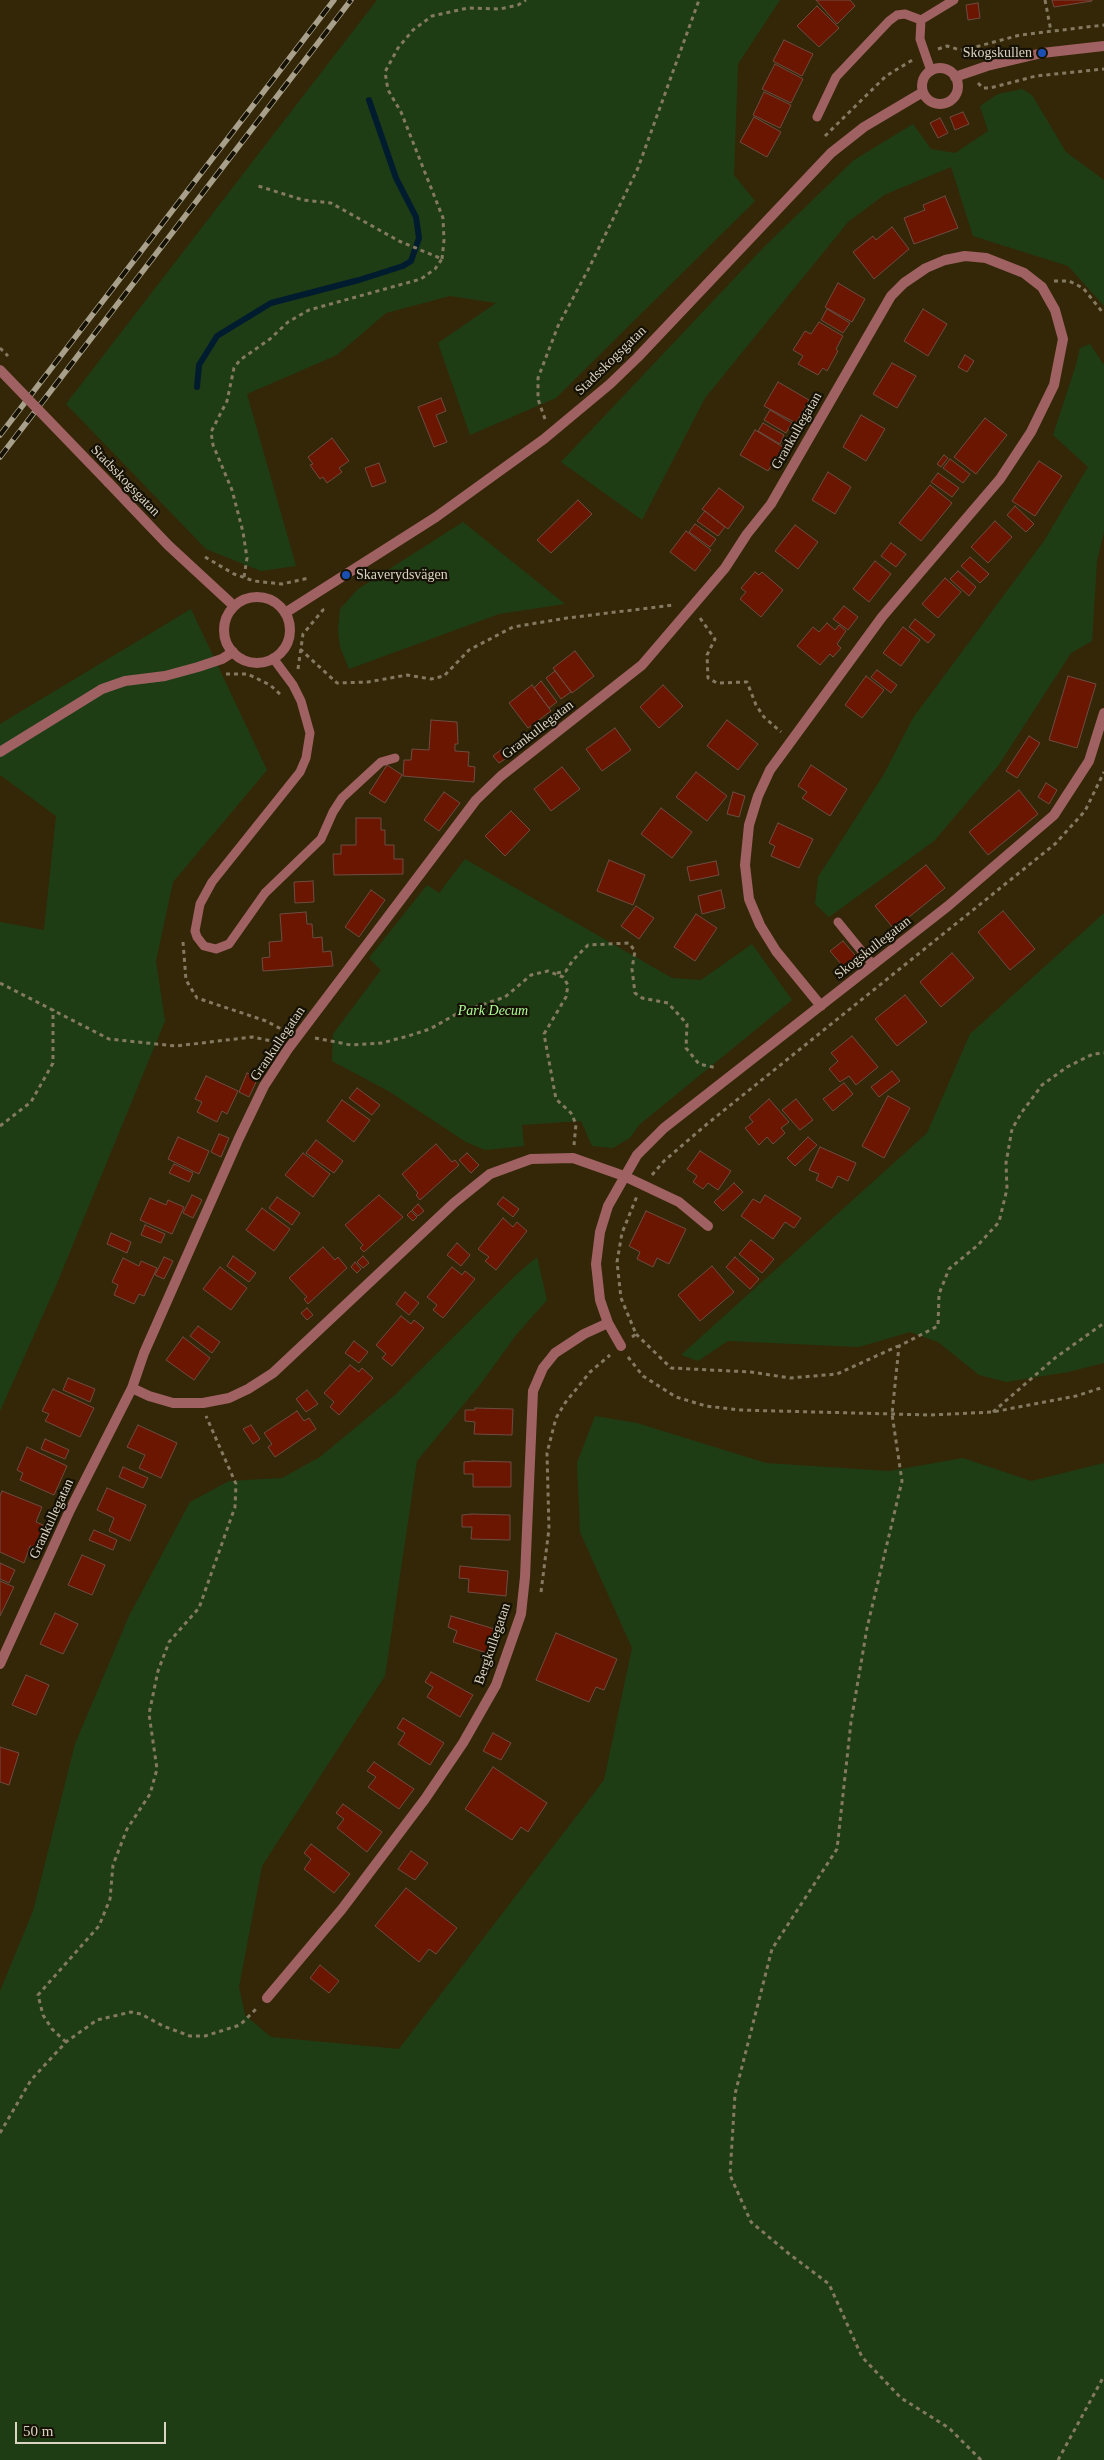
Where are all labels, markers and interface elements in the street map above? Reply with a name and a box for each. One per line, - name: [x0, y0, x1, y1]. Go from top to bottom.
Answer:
- place label: Skogskullen: [963, 45, 1032, 61]
- marker: Skogskullen: [1036, 47, 1048, 59]
- street label: Stadsskogsgatan: [572, 323, 650, 399]
- street label: Grankullegatan: [768, 389, 826, 473]
- street label: Stadsskogsgatan: [87, 442, 163, 520]
- place label: Skaverydsvägen: [356, 567, 448, 583]
- marker: Skaverydsvägen: [340, 569, 352, 581]
- street label: Grankullegatan: [499, 697, 577, 763]
- street label: Skogskullegatan: [831, 913, 915, 983]
- park label: Park Decum: [458, 1003, 528, 1019]
- street label: Grankullegatan: [247, 1004, 309, 1084]
- street label: Grankullegatan: [26, 1476, 78, 1562]
- street label: Bergkullegatan: [471, 1601, 515, 1687]
- scale bar: [18, 2412, 169, 2444]
- text: 50 m: [23, 2423, 53, 2439]

